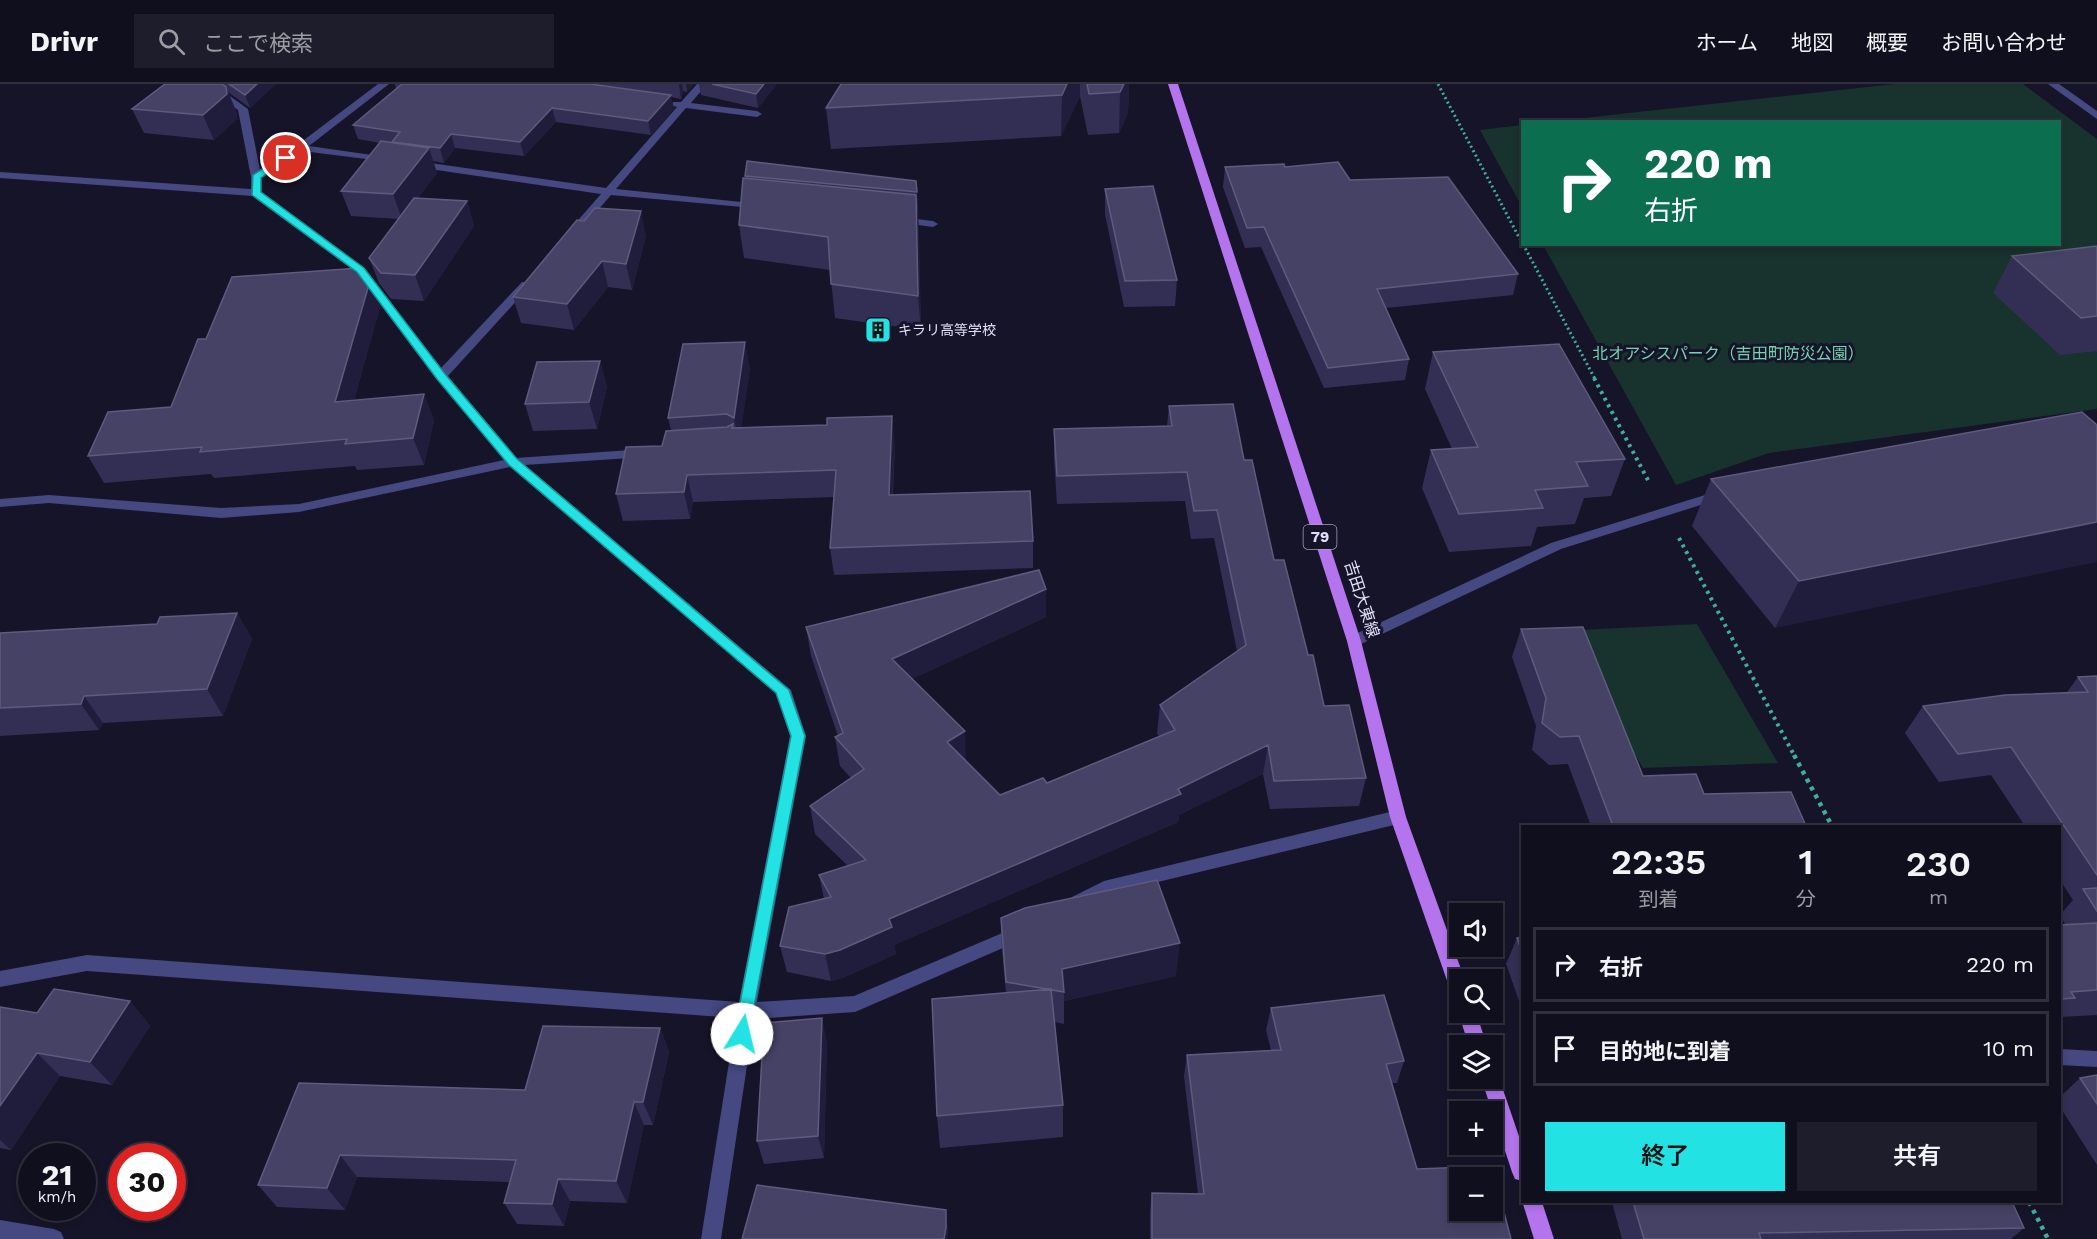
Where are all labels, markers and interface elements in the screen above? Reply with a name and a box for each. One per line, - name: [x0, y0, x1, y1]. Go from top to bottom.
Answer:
- search box: [134, 14, 554, 68]
- text: Drivr: [30, 25, 98, 58]
- icon: search: [155, 25, 188, 58]
- text: ホーム: [1696, 30, 1758, 55]
- text: 地図: [1791, 30, 1833, 55]
- text: 概要: [1866, 30, 1908, 55]
- text: お問い合わせ: [1941, 30, 2067, 55]
- text: ここで検索: [203, 31, 313, 56]
- pin: [260, 132, 311, 183]
- text: 220 m: [1644, 139, 1773, 188]
- icon: arrive: [269, 141, 302, 174]
- icon: right: [1545, 144, 1623, 222]
- text: 右折: [1644, 195, 1698, 227]
- building icon: キラリ高等学校: [863, 315, 893, 345]
- place label: キラリ高等学校: [898, 322, 996, 338]
- park label: 北オアシスパーク（吉田町防災公園）: [1592, 344, 1864, 363]
- road number: 79: [1304, 525, 1336, 549]
- street label: 吉田大東線: [1341, 558, 1383, 640]
- text: 22:35: [1611, 841, 1706, 883]
- text: 1: [1799, 841, 1814, 883]
- text: 230: [1906, 843, 1971, 885]
- text: m: [1929, 885, 1948, 909]
- text: 到着: [1639, 887, 1679, 911]
- text: 分: [1796, 887, 1816, 911]
- map controls: [1449, 903, 1503, 1221]
- button: sound: [1449, 903, 1503, 957]
- icon: right: [1548, 948, 1581, 981]
- text: 220 m: [1966, 952, 2034, 977]
- text: 右折: [1599, 955, 1643, 980]
- button: search: [1449, 969, 1503, 1023]
- position arrow: [710, 1002, 774, 1066]
- icon: arrive: [1548, 1032, 1581, 1065]
- button: layers: [1449, 1035, 1503, 1089]
- text: 10 m: [1983, 1036, 2034, 1061]
- text: 目的地に到着: [1599, 1039, 1731, 1064]
- button: +: [1449, 1101, 1503, 1155]
- button: 終了: [1545, 1122, 1785, 1191]
- button: 共有: [1797, 1122, 2037, 1191]
- speed limit sign: 30: [108, 1143, 186, 1221]
- text: 21: [42, 1157, 72, 1192]
- button: −: [1449, 1167, 1503, 1221]
- text: km/h: [38, 1188, 76, 1206]

